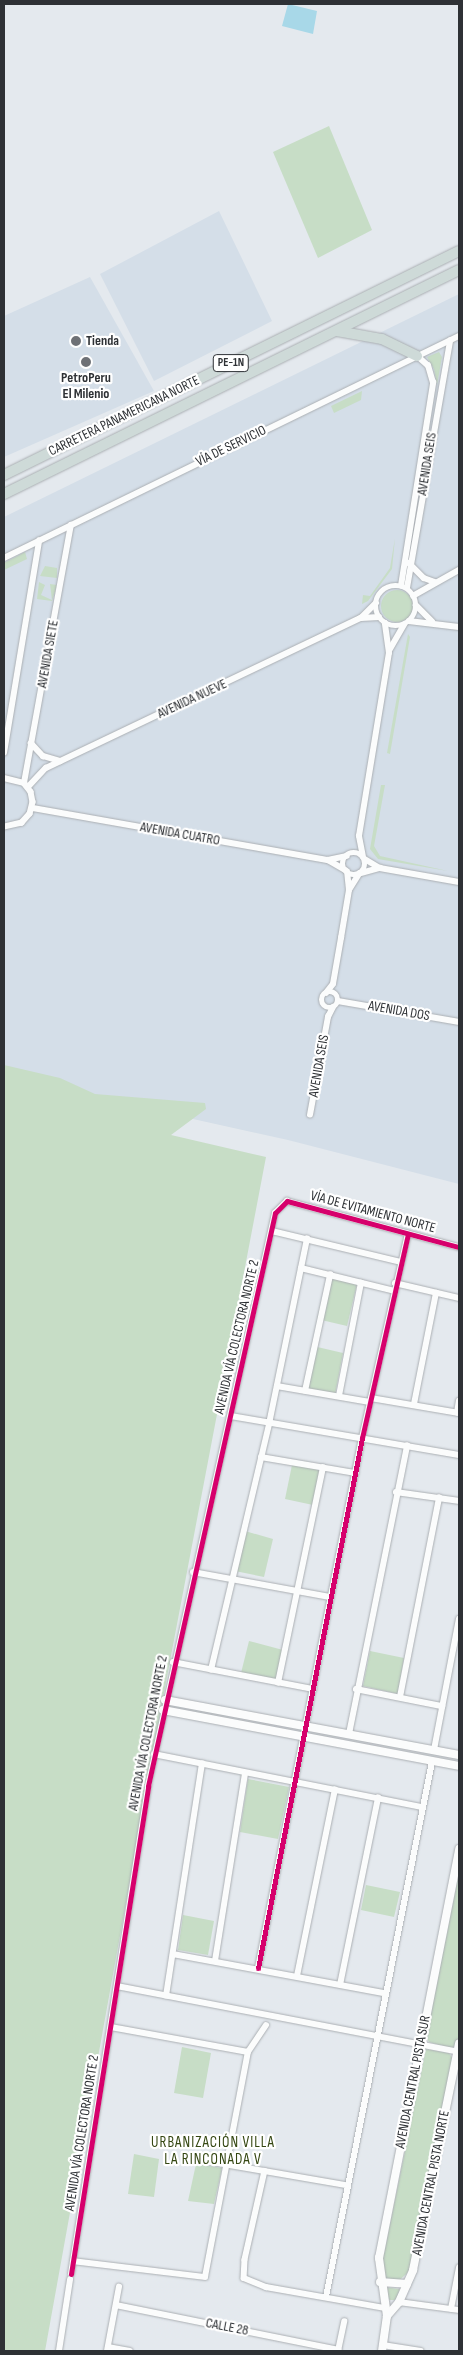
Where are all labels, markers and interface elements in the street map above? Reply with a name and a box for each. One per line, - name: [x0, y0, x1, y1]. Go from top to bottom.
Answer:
- place label: Tienda: [86, 333, 119, 349]
- marker: Tienda: [70, 335, 82, 347]
- road number: PE-1N: [212, 353, 250, 372]
- marker: PetroPeru El Milenio: [80, 356, 92, 368]
- place label: PetroPeru El Milenio: [61, 370, 111, 402]
- street label: CARRETERA PANAMERICANA NORTE: [46, 372, 202, 460]
- street label: VÍA DE SERVICIO: [193, 422, 269, 470]
- street label: AVENIDA SEIS: [414, 432, 440, 496]
- street label: AVENIDA SIETE: [34, 619, 62, 689]
- street label: AVENIDA NUEVE: [155, 676, 229, 722]
- street label: AVENIDA CUATRO: [139, 819, 221, 849]
- street label: AVENIDA DOS: [367, 997, 431, 1025]
- street label: AVENIDA SEIS: [305, 1033, 333, 1099]
- street label: VÍA DE EVITAMIENTO NORTE: [309, 1187, 437, 1237]
- street label: AVENIDA VÍA COLECTORA NORTE 2: [211, 1258, 263, 1416]
- street label: AVENIDA VÍA COLECTORA NORTE 2: [125, 1654, 171, 1812]
- street label: AVENIDA CENTRAL PISTA SUR: [392, 2014, 434, 2150]
- street label: AVENIDA VÍA COLECTORA NORTE 2: [61, 2054, 103, 2212]
- street label: AVENIDA CENTRAL PISTA NORTE: [409, 2109, 453, 2257]
- district label: URBANIZACIÓN VILLA LA RINCONADA V: [149, 2133, 277, 2168]
- street label: CALLE 28: [204, 2315, 250, 2339]

